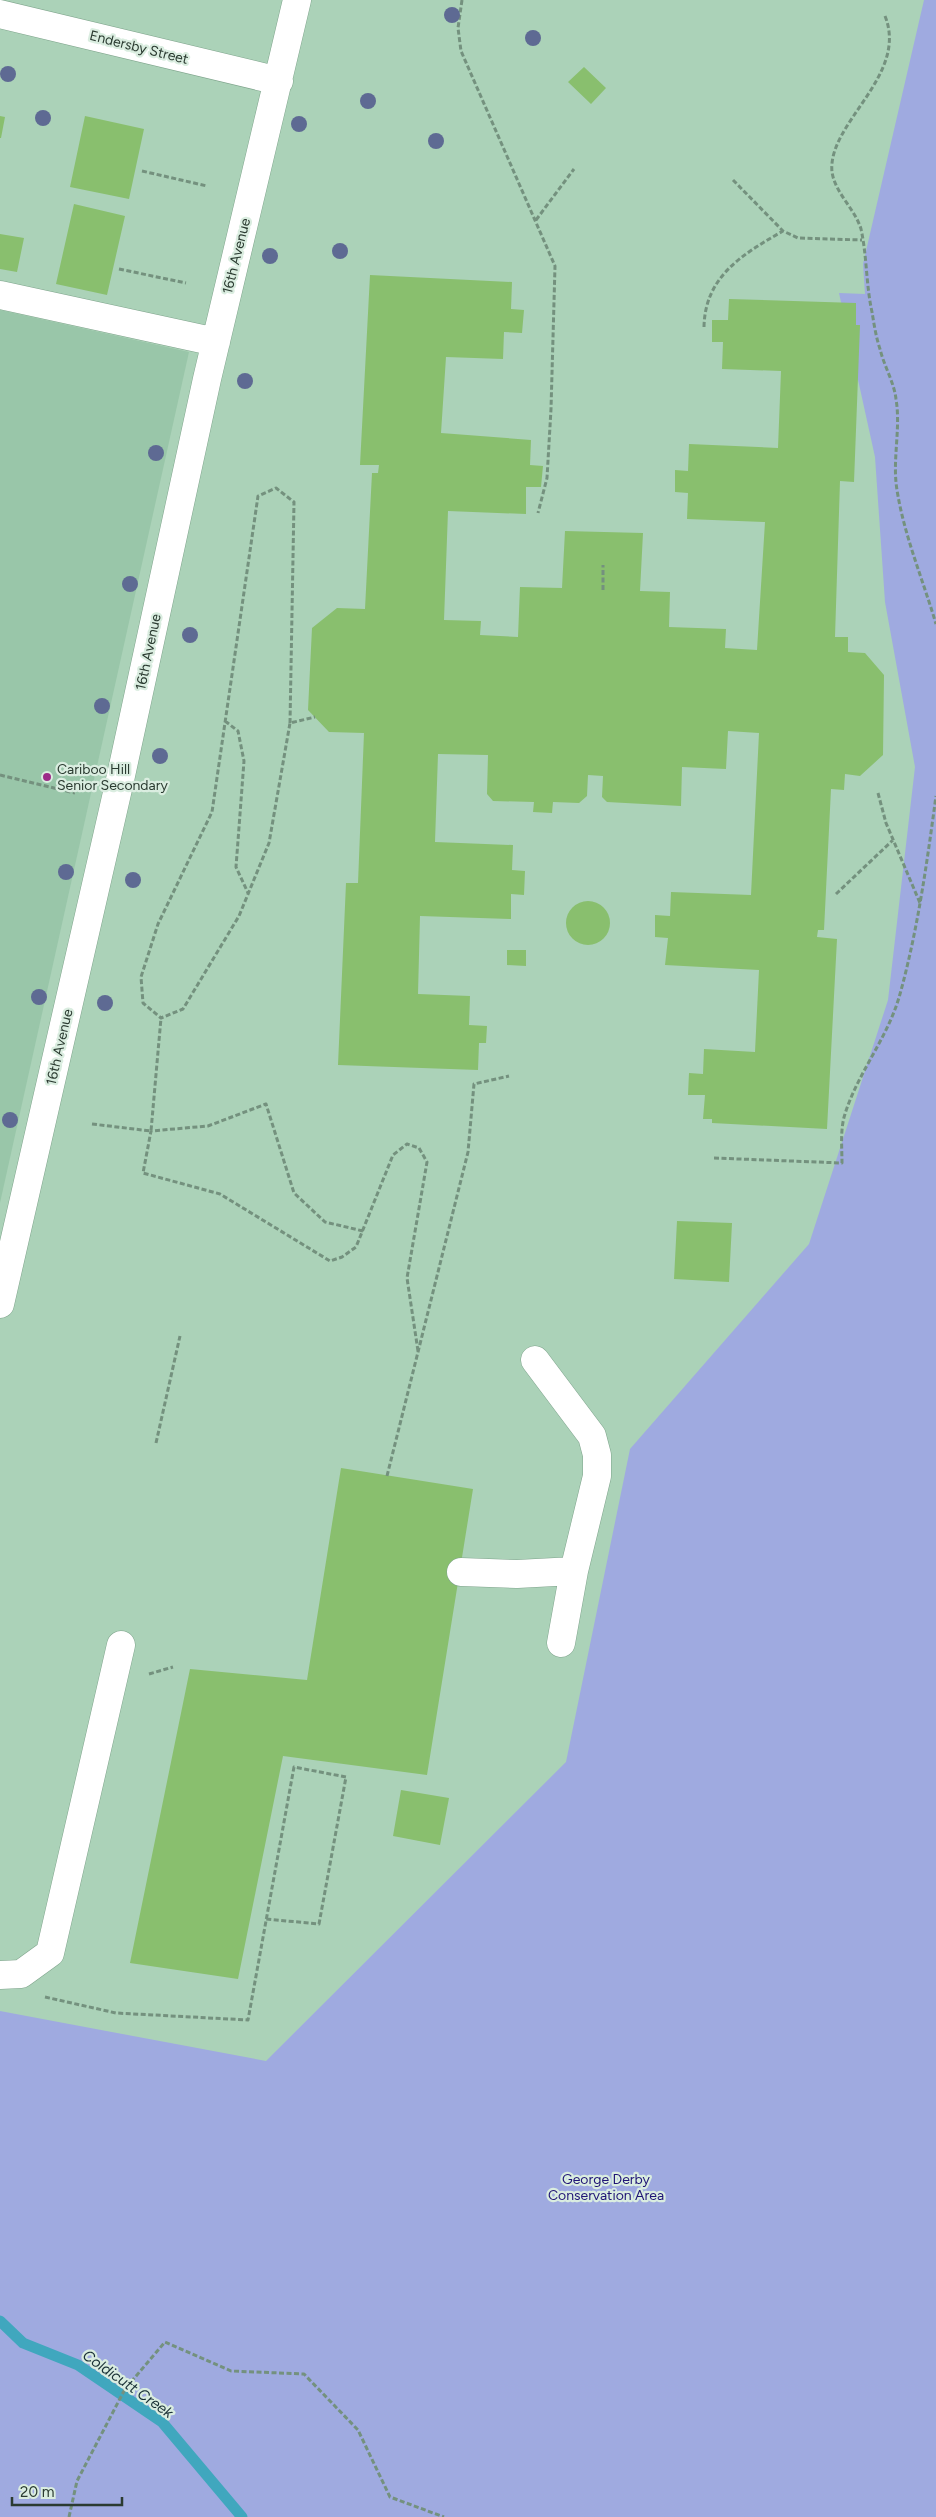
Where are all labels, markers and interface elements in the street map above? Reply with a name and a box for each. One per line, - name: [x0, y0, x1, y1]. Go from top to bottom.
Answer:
- street label: Endersby Street: [88, 27, 190, 68]
- street label: 16th Avenue: [219, 216, 254, 296]
- street label: 16th Avenue: [132, 612, 165, 692]
- place label: Cariboo Hill Senior Secondary: [57, 761, 168, 794]
- marker: Cariboo Hill Senior Secondary: [41, 771, 53, 783]
- street label: 16th Avenue: [42, 1007, 77, 1087]
- park label: George Derby Conservation Area: [548, 2171, 664, 2204]
- water label: Coldicutt Creek: [79, 2346, 177, 2422]
- scale bar: [12, 2474, 122, 2506]
- text: 20 m: [20, 2483, 54, 2501]

